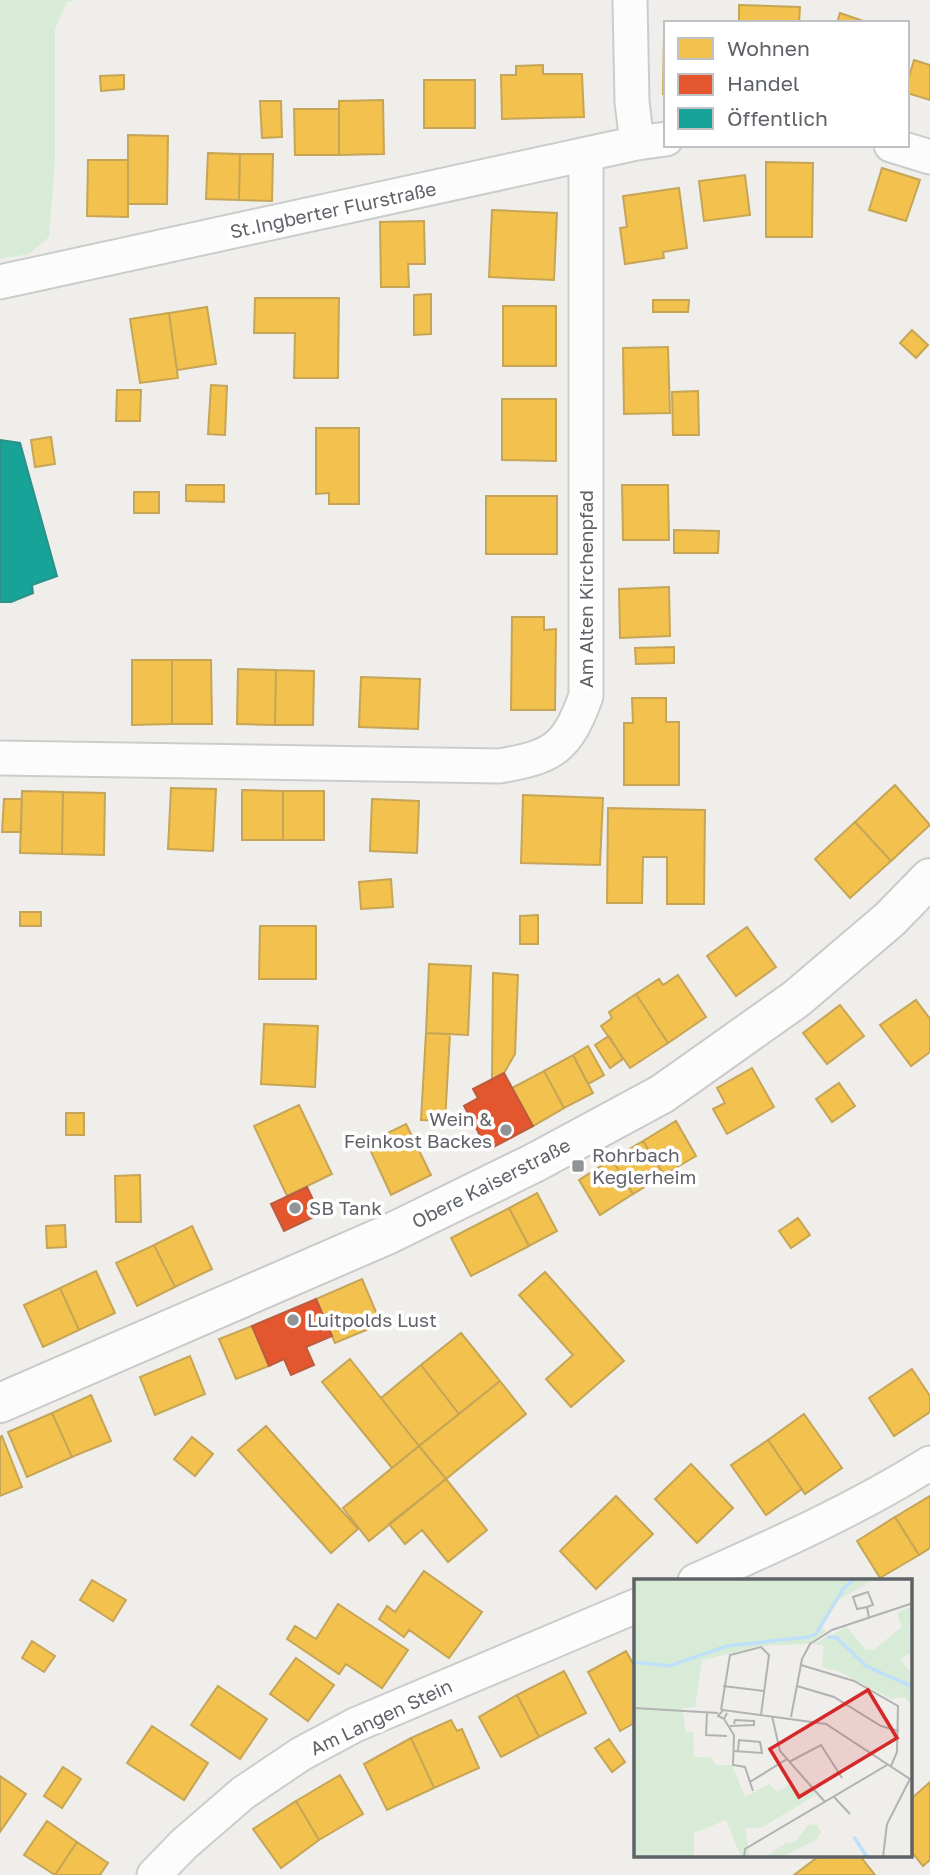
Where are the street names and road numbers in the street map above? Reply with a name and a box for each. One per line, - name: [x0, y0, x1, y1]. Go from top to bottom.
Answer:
- street label: St.Ingberter Flurstraße: [228, 176, 438, 243]
- street label: Am Alten Kirchenpfad: [574, 490, 597, 688]
- street label: Obere Kaiserstraße: [408, 1133, 574, 1232]
- street label: Am Langen Stein: [306, 1674, 455, 1760]

